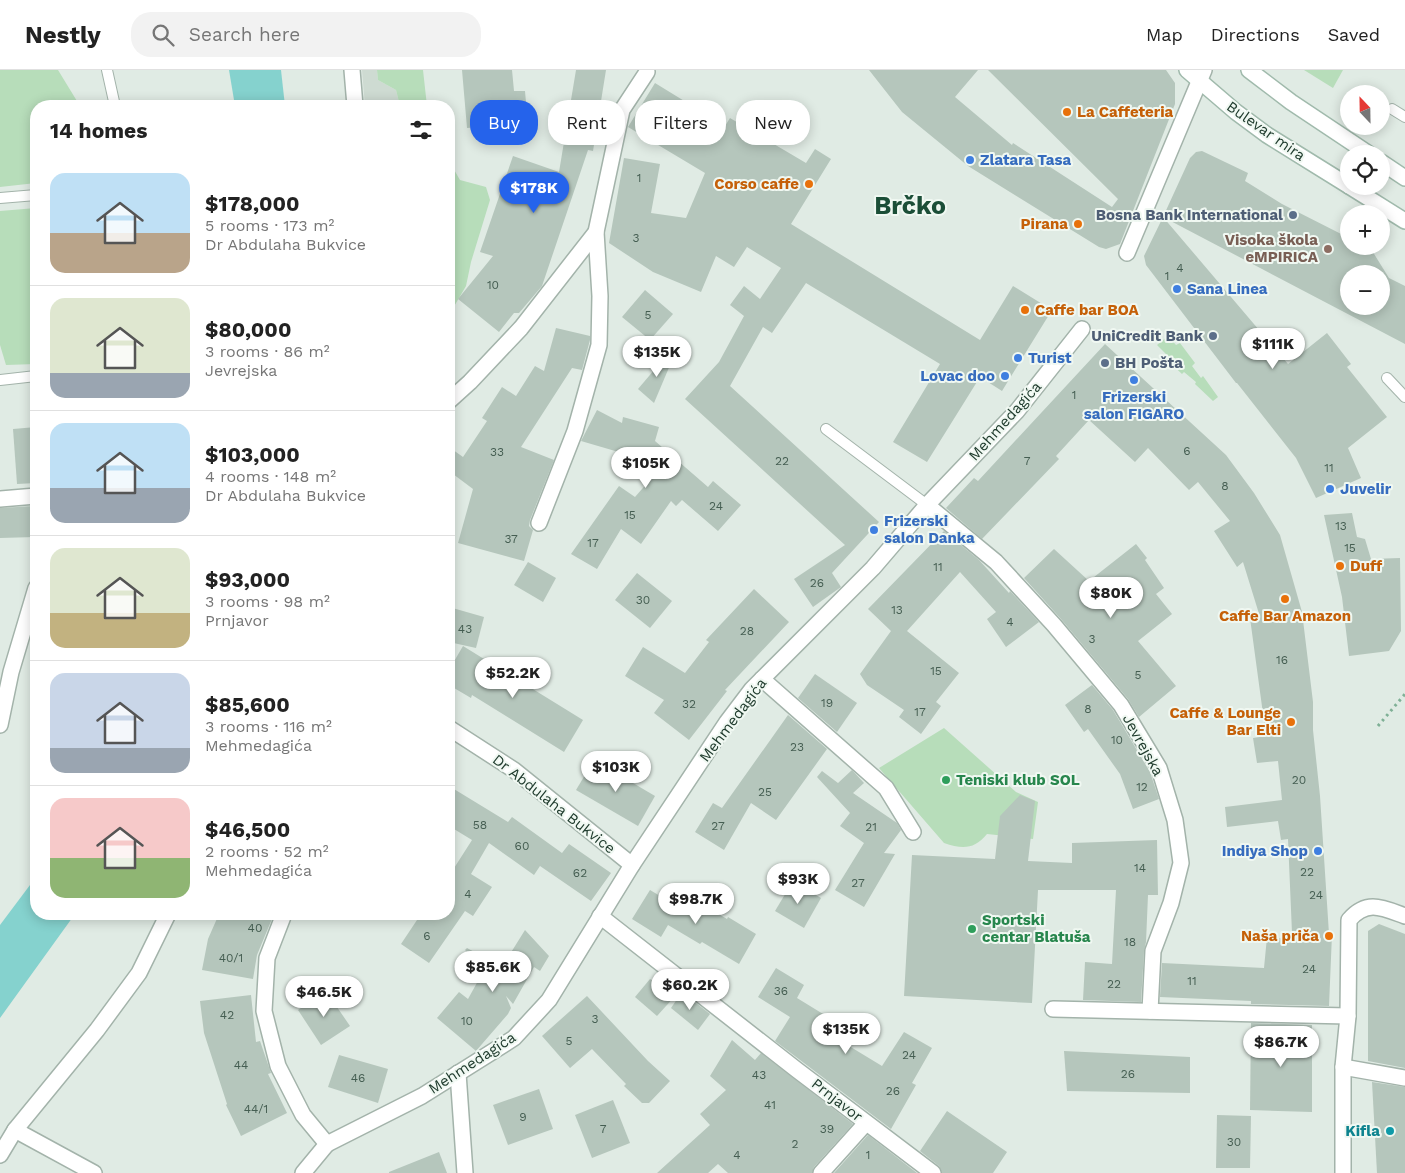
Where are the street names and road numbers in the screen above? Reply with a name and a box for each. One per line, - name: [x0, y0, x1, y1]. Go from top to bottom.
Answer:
- street label: Bulevar mira: [1223, 97, 1309, 165]
- street label: Mehmedagića: [965, 377, 1046, 464]
- street label: Mehmedagića: [696, 674, 771, 765]
- street label: Jevrejska: [1119, 711, 1168, 779]
- street label: Dr Abdulaha Bukvice: [489, 750, 619, 858]
- street label: Mehmedagića: [425, 1028, 519, 1098]
- street label: Prnjavor: [808, 1075, 866, 1125]

